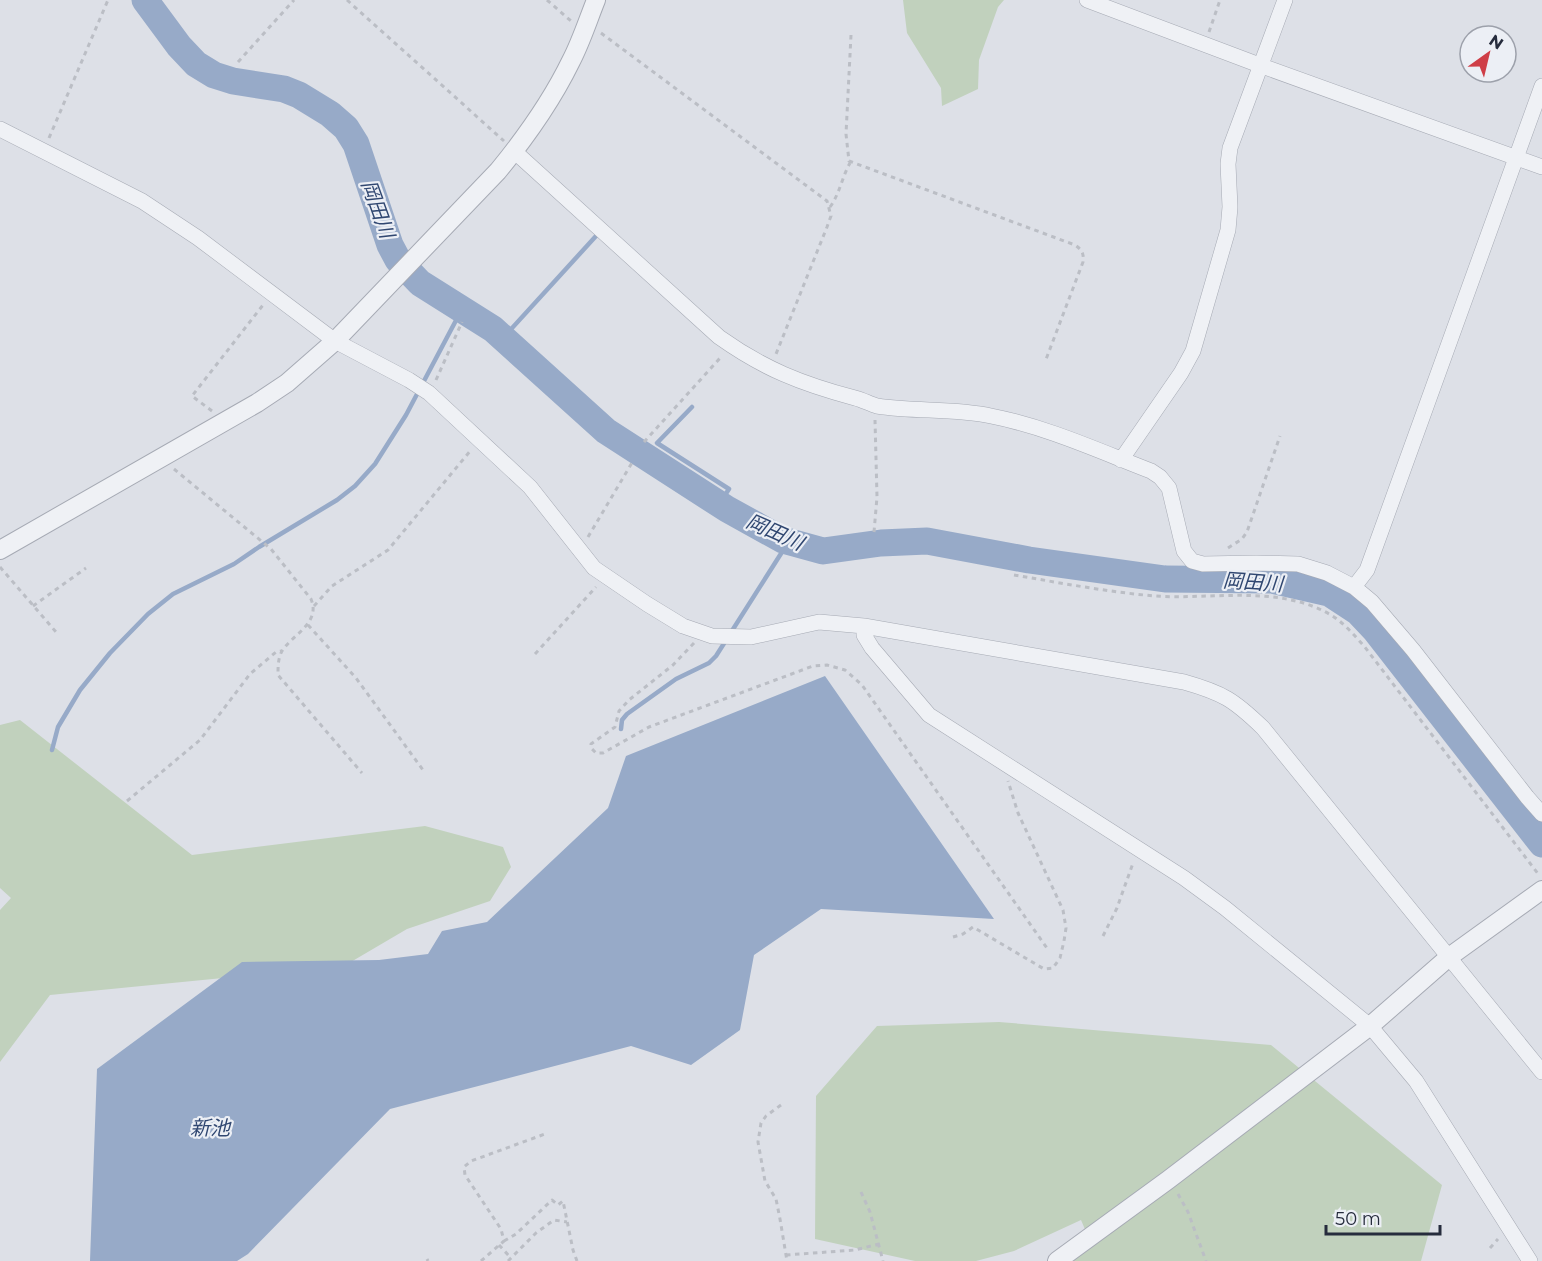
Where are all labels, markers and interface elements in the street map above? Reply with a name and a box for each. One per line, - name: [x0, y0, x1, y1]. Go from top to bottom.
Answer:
- north arrow: [1458, 24, 1518, 84]
- text: N: [1485, 30, 1507, 53]
- water label: 岡田川: [356, 177, 400, 243]
- water label: 岡田川: [743, 509, 809, 556]
- water label: 岡田川: [1222, 568, 1286, 596]
- water label: 新池: [190, 1116, 232, 1140]
- scale bar: [1326, 1198, 1440, 1236]
- text: 50 m: [1335, 1208, 1381, 1230]

